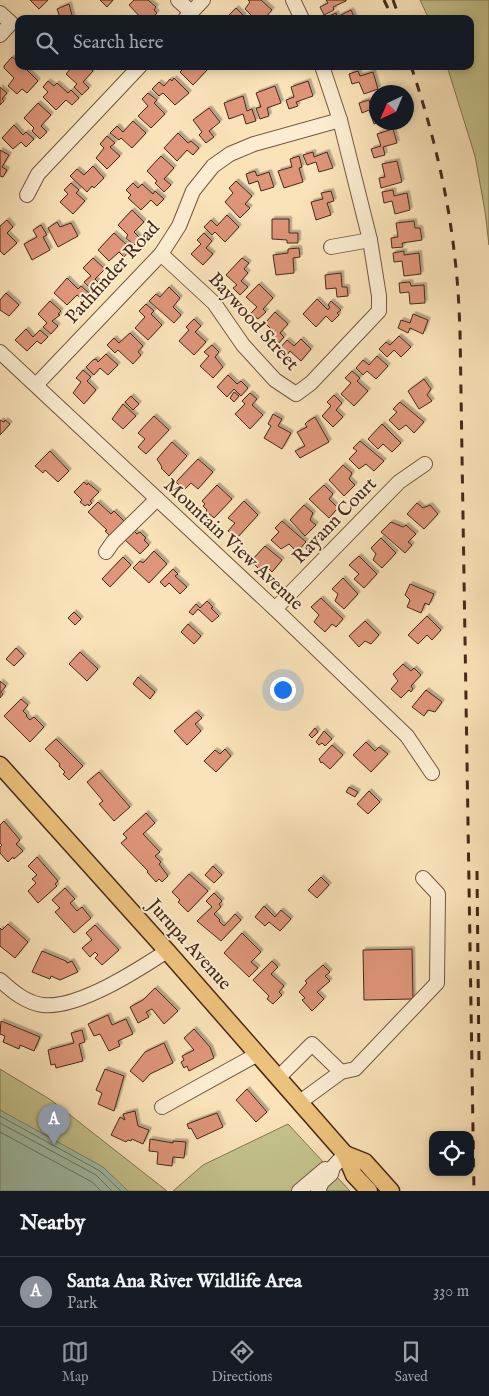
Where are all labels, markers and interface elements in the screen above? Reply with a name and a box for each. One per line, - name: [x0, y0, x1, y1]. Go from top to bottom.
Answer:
- search box: [15, 15, 474, 70]
- icon: search: [33, 29, 61, 57]
- text: Search here: [73, 31, 164, 55]
- north arrow: [369, 85, 414, 130]
- street label: Pathfinder Road: [61, 216, 166, 329]
- street label: Baywood Street: [203, 268, 304, 377]
- street label: Rayann Court: [288, 472, 383, 569]
- street label: Mountain View Avenue: [158, 474, 308, 616]
- your location: [270, 677, 296, 703]
- street label: Jurupa Avenue: [140, 893, 236, 996]
- pin: A: [38, 1104, 70, 1145]
- map controls: [429, 1131, 474, 1176]
- button: locate: [429, 1131, 474, 1176]
- text: Nearby: [20, 1210, 85, 1237]
- text: Santa Ana River Wildlife Area: [67, 1270, 302, 1294]
- text: A: [31, 1282, 41, 1302]
- text: 330 m: [433, 1282, 469, 1302]
- text: Park: [67, 1294, 97, 1314]
- tab: Map: [61, 1338, 89, 1386]
- tab: Directions: [211, 1338, 272, 1386]
- tab: Saved: [395, 1338, 428, 1386]

